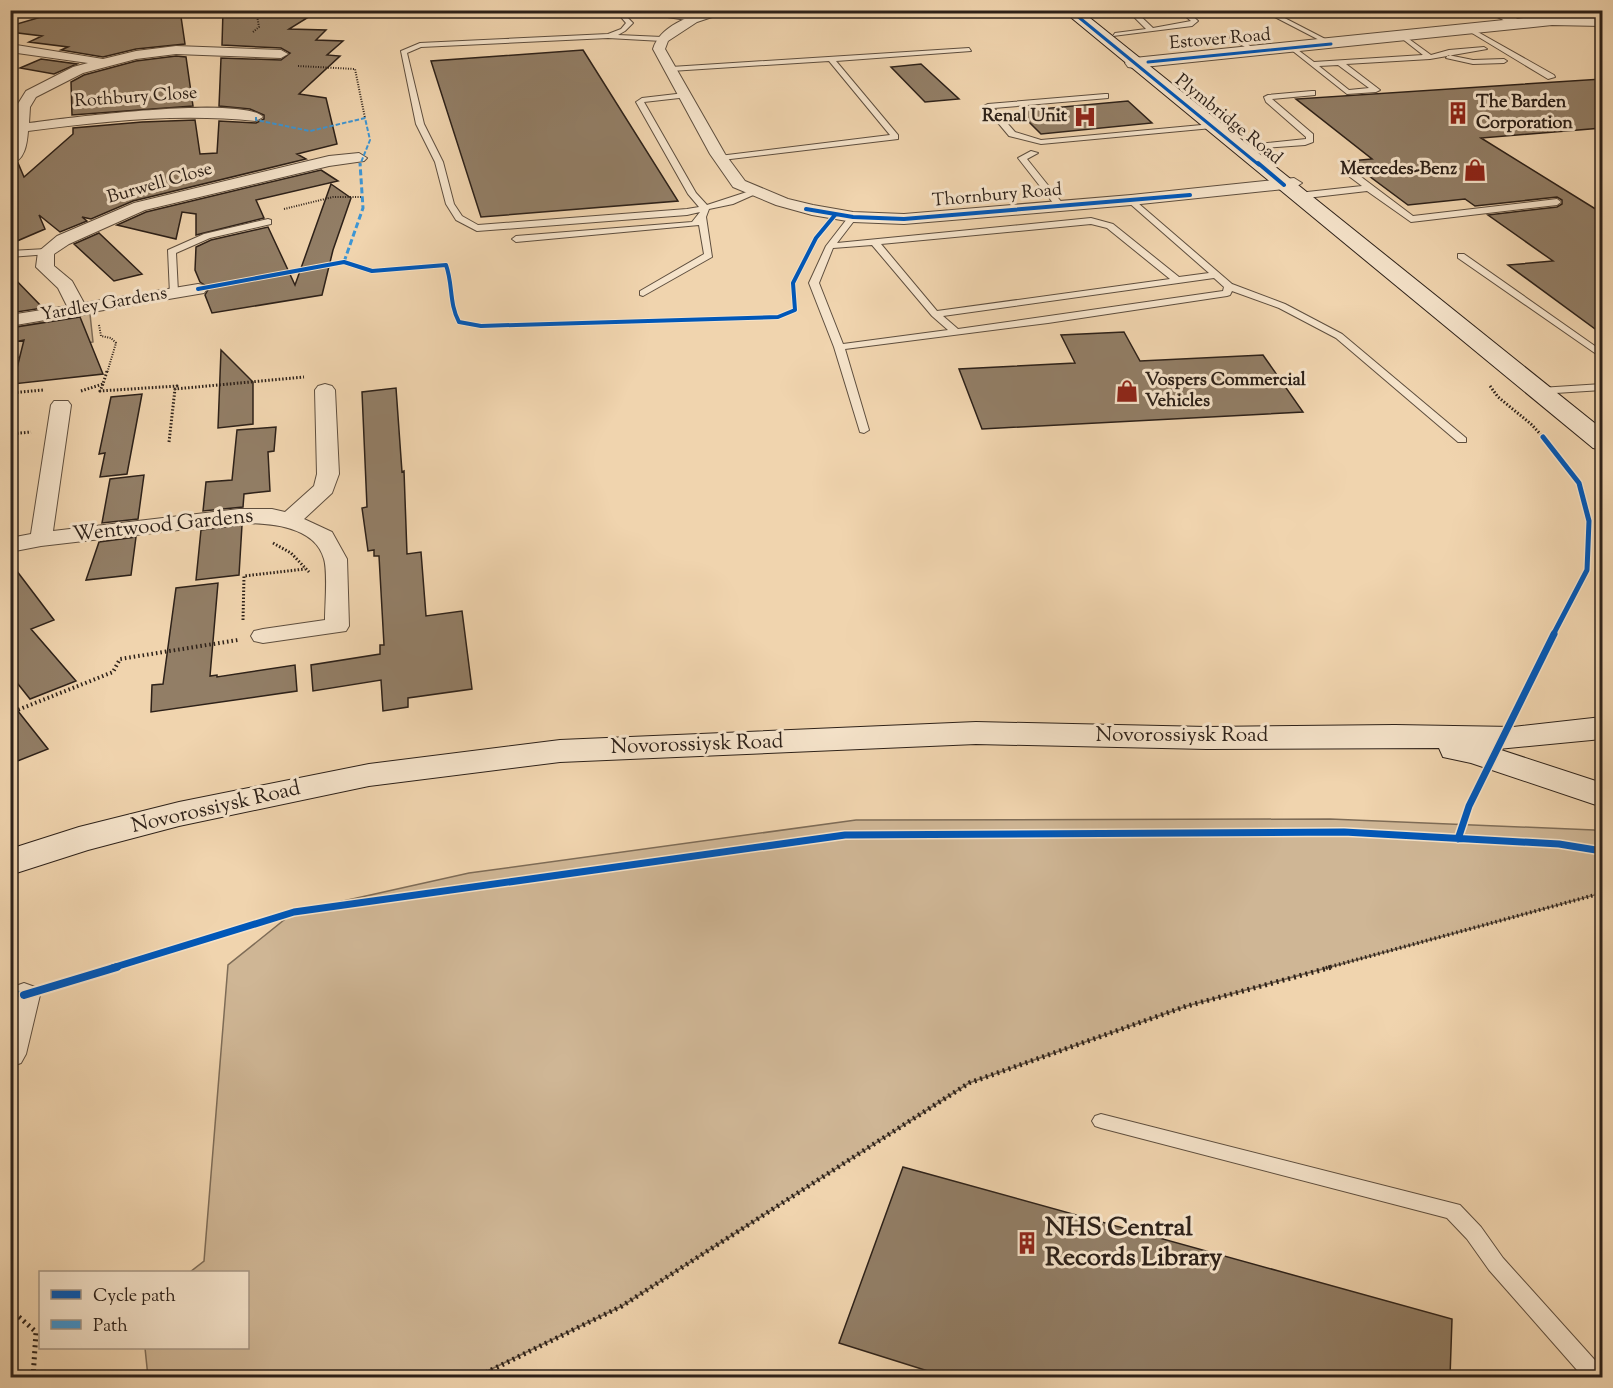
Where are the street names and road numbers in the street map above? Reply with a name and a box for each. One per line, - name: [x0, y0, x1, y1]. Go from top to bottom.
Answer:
- street label: Estover Road: [1168, 23, 1272, 57]
- street label: Plymbridge Road: [1169, 68, 1287, 172]
- street label: Rothbury Close: [74, 81, 198, 115]
- street label: Burwell Close: [104, 157, 216, 211]
- street label: Thornbury Road: [931, 177, 1063, 215]
- street label: Yardley Gardens: [39, 281, 169, 329]
- street label: Wentwood Gardens: [71, 502, 255, 550]
- street label: Novorossiysk Road: [1096, 721, 1269, 751]
- street label: Novorossiysk Road: [610, 727, 784, 763]
- street label: Novorossiysk Road: [128, 774, 304, 842]

